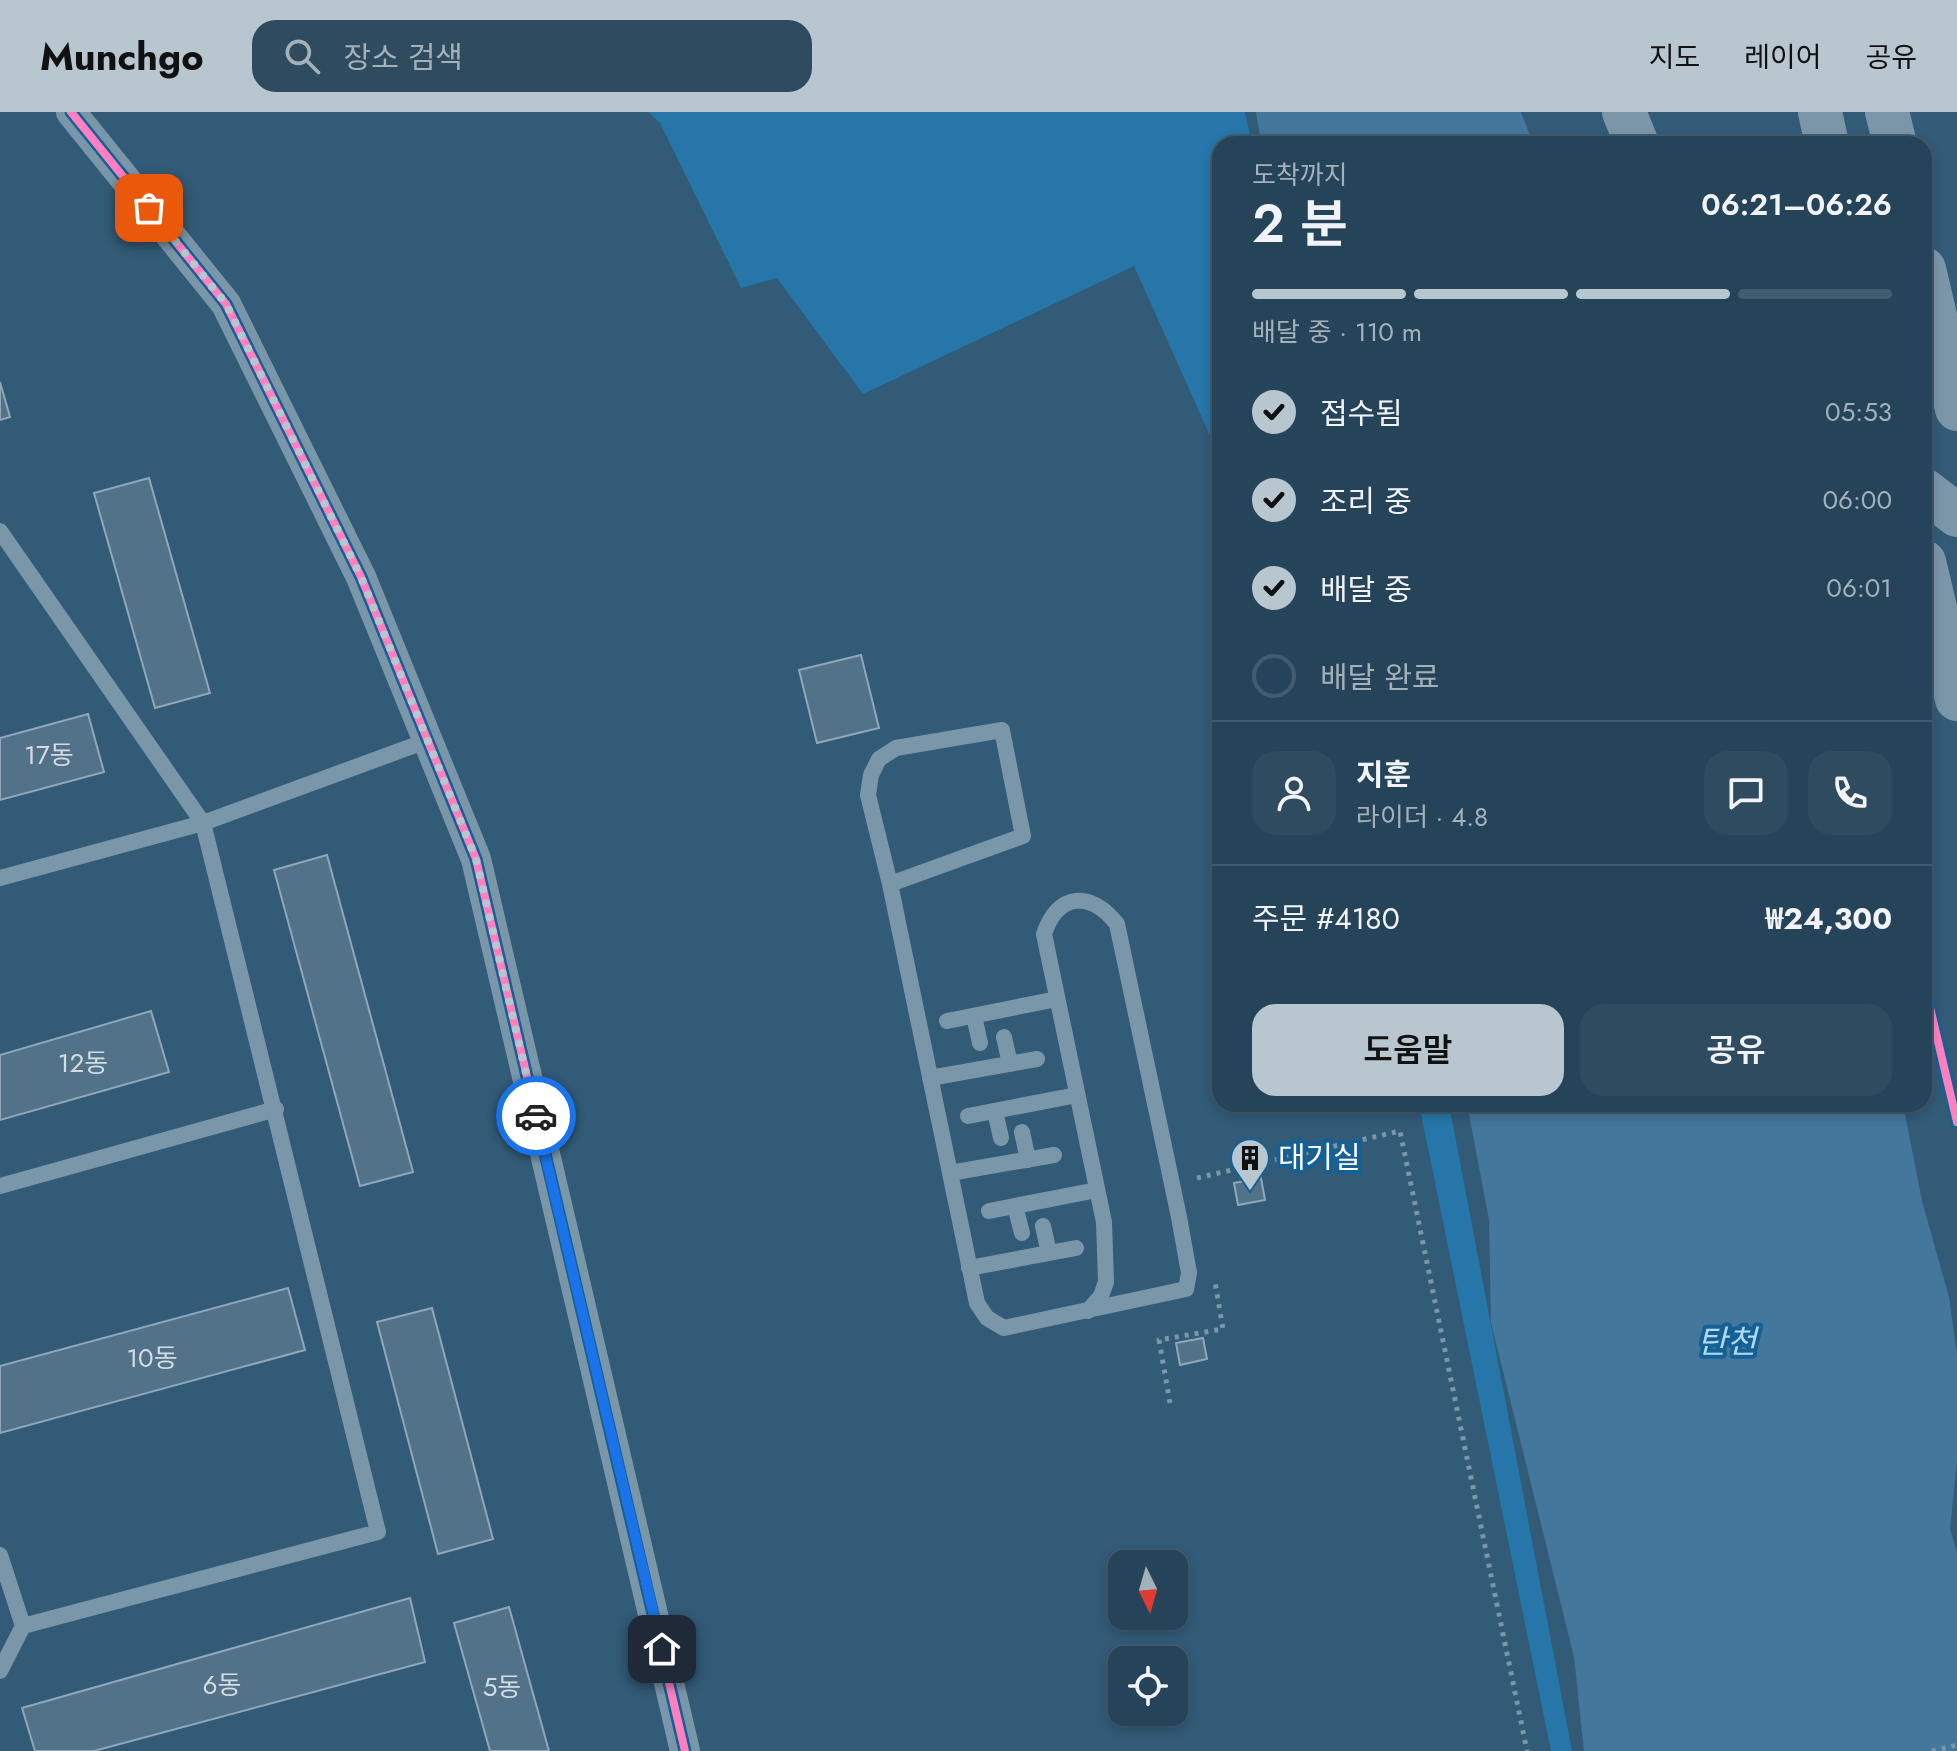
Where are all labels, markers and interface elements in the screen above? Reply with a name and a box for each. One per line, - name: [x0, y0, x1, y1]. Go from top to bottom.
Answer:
- search box: [252, 20, 812, 92]
- text: Munchgo: [40, 29, 204, 84]
- icon: search: [280, 34, 324, 78]
- text: 장소 검색: [344, 36, 463, 79]
- text: 지도: [1649, 37, 1700, 78]
- text: 레이어: [1744, 37, 1821, 78]
- text: 공유: [1865, 37, 1917, 78]
- text: 도착까지: [1252, 156, 1348, 194]
- pin: [115, 174, 183, 242]
- text: 06:21–06:26: [1701, 183, 1892, 226]
- icon: bag: [127, 186, 171, 230]
- text: 2 분: [1252, 186, 1348, 262]
- text: 배달 중 · 110 m: [1252, 313, 1422, 351]
- icon: check: [1252, 390, 1296, 434]
- text: 접수됨: [1320, 392, 1403, 435]
- text: 05:53: [1825, 393, 1892, 431]
- icon: check: [1252, 478, 1296, 522]
- text: 조리 중: [1320, 480, 1412, 523]
- text: 06:00: [1822, 481, 1892, 519]
- icon: check: [1252, 566, 1296, 610]
- text: 배달 중: [1320, 568, 1412, 611]
- text: 06:01: [1826, 569, 1892, 607]
- text: 배달 완료: [1320, 656, 1439, 699]
- house number: 17동: [24, 736, 74, 774]
- button: person: [1252, 751, 1336, 835]
- button: chat: [1704, 751, 1788, 835]
- button: phone: [1808, 751, 1892, 835]
- text: 지훈: [1356, 753, 1411, 796]
- text: 라이더 · 4.8: [1356, 798, 1488, 836]
- text: 주문 #4180: [1252, 897, 1400, 940]
- text: ₩24,300: [1766, 897, 1892, 940]
- button: 도움말: [1252, 1004, 1564, 1096]
- button: 공유: [1580, 1004, 1892, 1096]
- house number: 12동: [58, 1044, 108, 1082]
- courier: [496, 1076, 576, 1156]
- icon: car: [514, 1094, 558, 1138]
- place label: 대기실: [1278, 1136, 1361, 1179]
- building icon: 대기실: [1229, 1137, 1271, 1192]
- water label: 탄천: [1698, 1319, 1760, 1365]
- house number: 10동: [126, 1339, 178, 1377]
- north arrow: [1108, 1550, 1188, 1630]
- map controls: [1108, 1550, 1188, 1726]
- pin: [628, 1615, 696, 1683]
- icon: home: [640, 1627, 684, 1671]
- button: locate: [1108, 1646, 1188, 1726]
- house number: 6동: [203, 1666, 241, 1704]
- house number: 5동: [483, 1668, 521, 1706]

